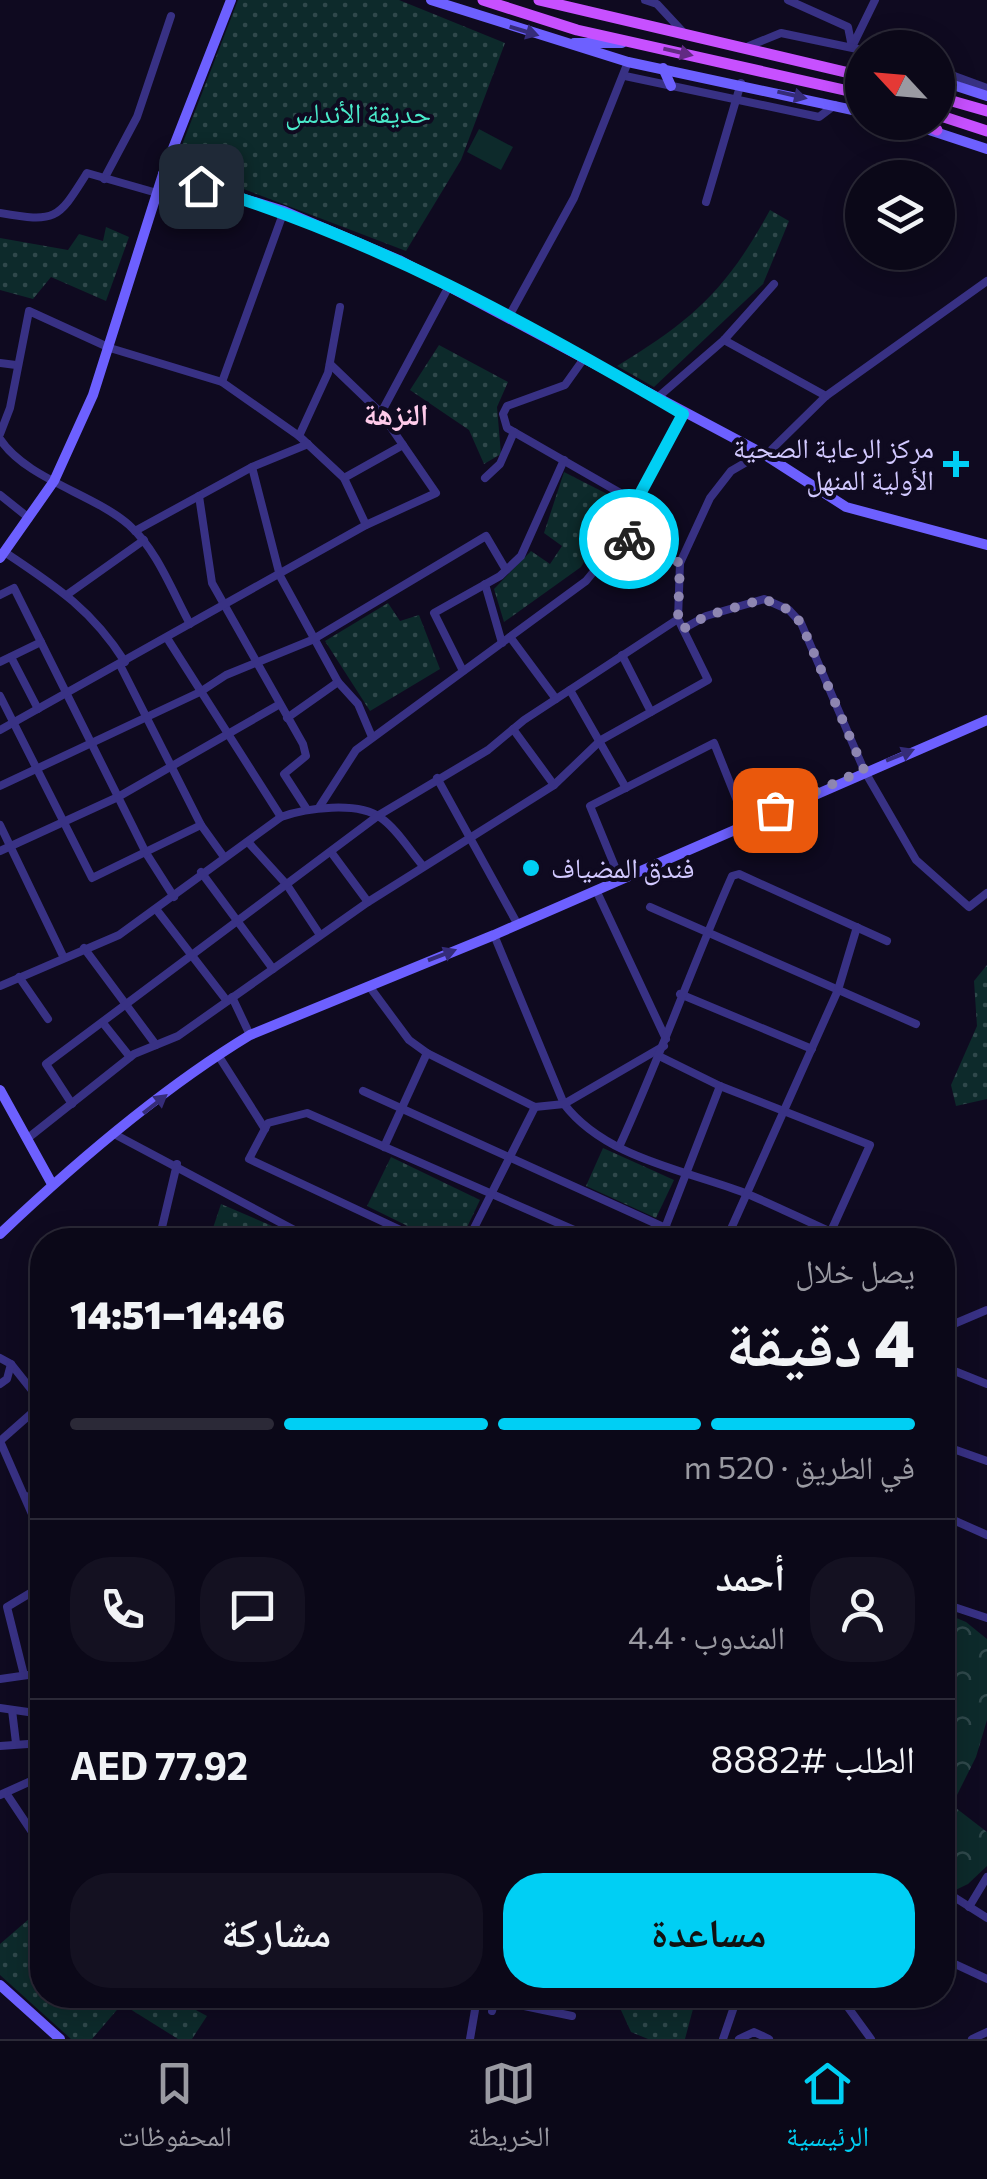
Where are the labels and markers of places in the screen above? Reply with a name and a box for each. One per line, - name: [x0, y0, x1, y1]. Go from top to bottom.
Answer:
- pin: [159, 144, 244, 229]
- place label: مركز الرعاية الصحية الأولية المنهل: [733, 430, 934, 498]
- marker: مركز الرعاية الصحية الأولية المنهل: [943, 451, 969, 477]
- pin: [733, 768, 818, 853]
- place label: فندق المضياف: [551, 850, 695, 886]
- marker: فندق المضياف: [520, 857, 542, 879]

